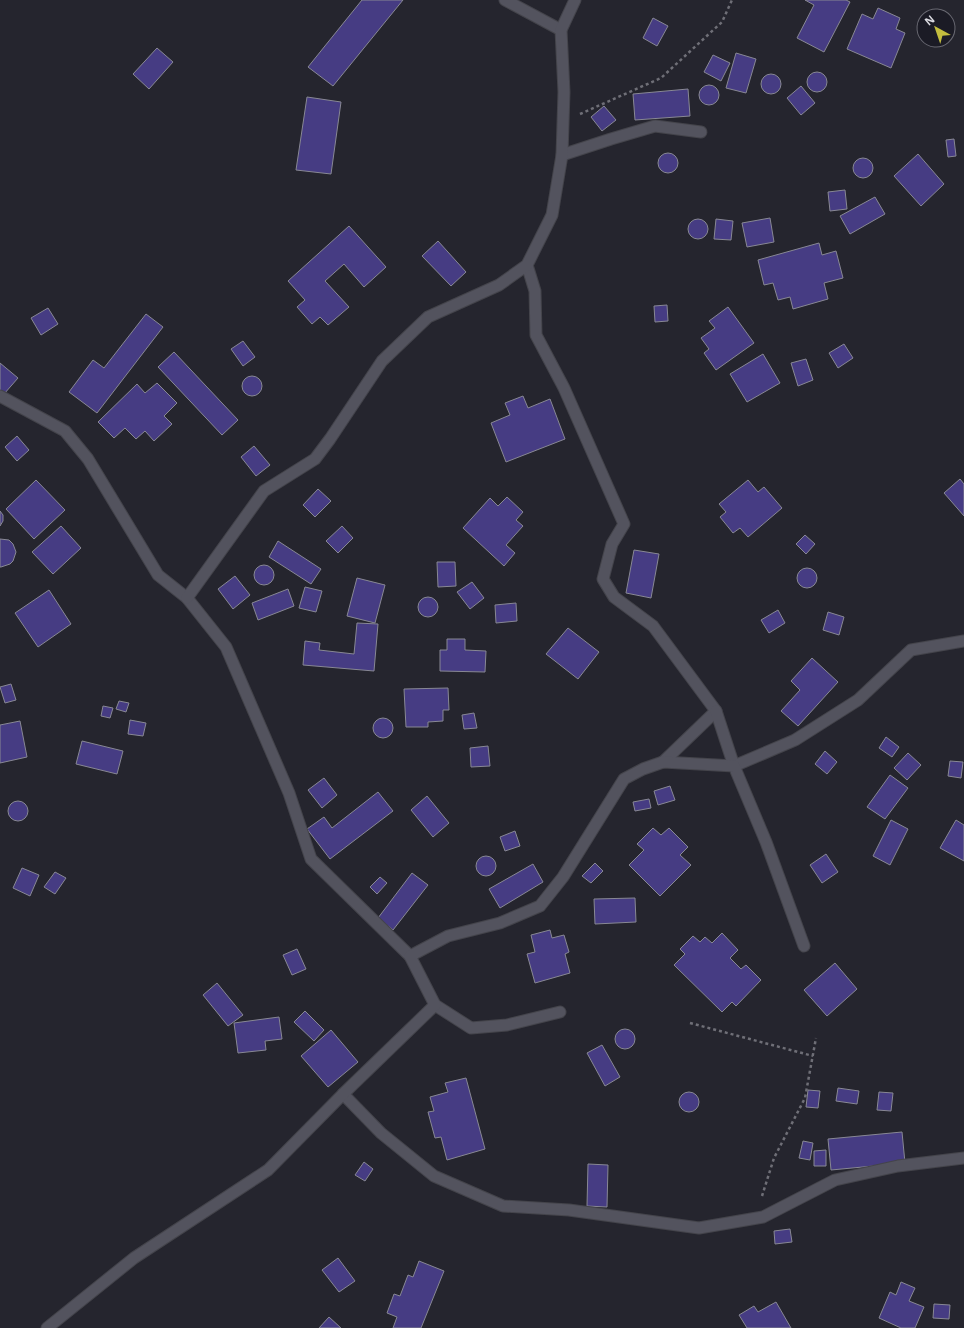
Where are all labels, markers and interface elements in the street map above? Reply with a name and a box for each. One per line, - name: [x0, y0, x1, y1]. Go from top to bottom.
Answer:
- north arrow: [916, 8, 956, 48]
- text: N: [921, 11, 938, 29]

